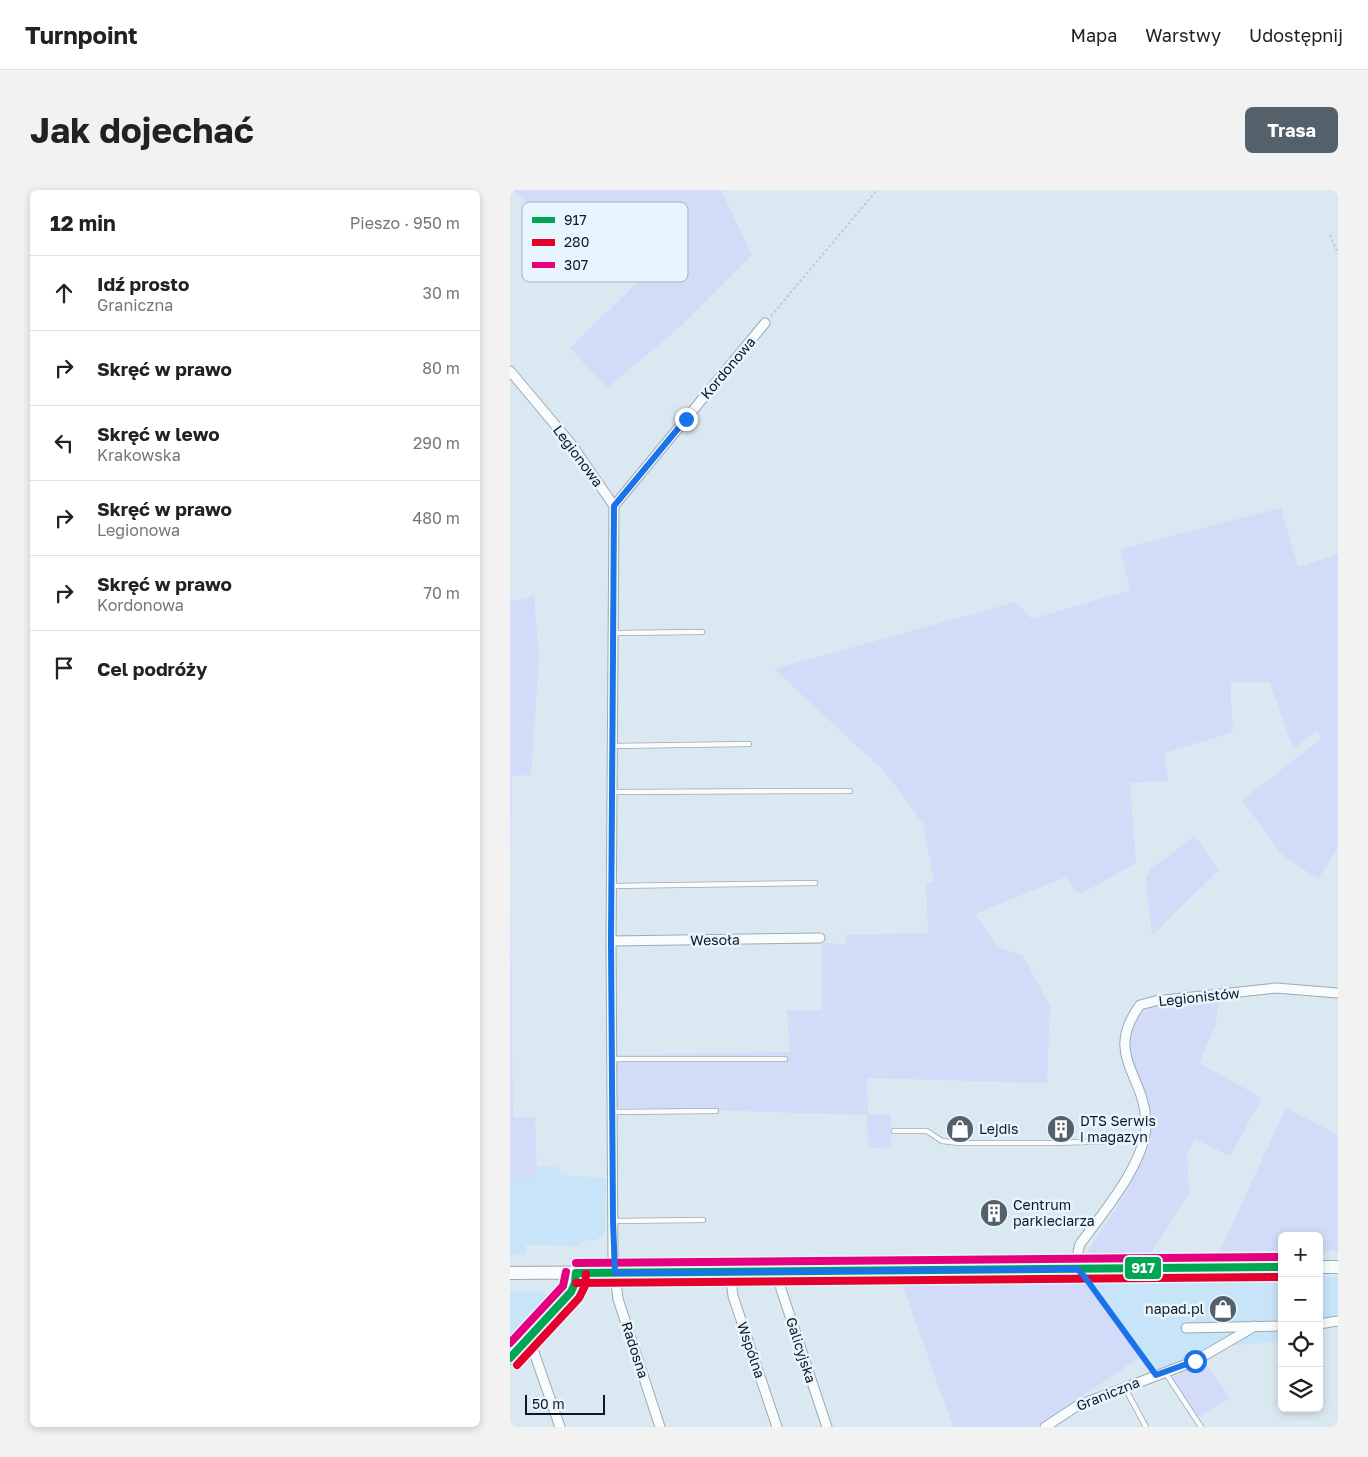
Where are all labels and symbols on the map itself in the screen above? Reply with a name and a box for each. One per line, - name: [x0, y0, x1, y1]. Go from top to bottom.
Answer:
- legend: [522, 202, 688, 282]
- text: 917: [564, 211, 587, 228]
- text: 280: [564, 233, 589, 250]
- text: 307: [564, 256, 588, 273]
- street label: Kordonowa: [697, 333, 759, 402]
- route end: [675, 408, 698, 431]
- street label: Legionowa: [550, 422, 607, 490]
- street label: Wesoła: [690, 931, 740, 948]
- street label: Legionistów: [1157, 984, 1240, 1009]
- place label: DTS Serwis i magazyn: [1080, 1112, 1156, 1145]
- shop icon: Lejdis: [945, 1114, 975, 1144]
- building icon: DTS Serwis i magazyn: [1046, 1114, 1076, 1144]
- place label: Lejdis: [979, 1120, 1019, 1137]
- place label: Centrum parkieciarza: [1013, 1196, 1095, 1229]
- building icon: Centrum parkieciarza: [979, 1198, 1009, 1228]
- line badge: 917: [1124, 1256, 1162, 1280]
- text: 917: [1131, 1259, 1155, 1276]
- shop icon: napad.pl: [1208, 1294, 1238, 1324]
- place label: napad.pl: [1145, 1300, 1204, 1317]
- street label: Galicyjska: [783, 1315, 820, 1385]
- street label: Wspólna: [734, 1319, 769, 1380]
- street label: Radosna: [618, 1320, 653, 1380]
- route start: [1184, 1350, 1207, 1373]
- street label: Graniczna: [1074, 1373, 1142, 1414]
- scale bar: [525, 1392, 605, 1415]

